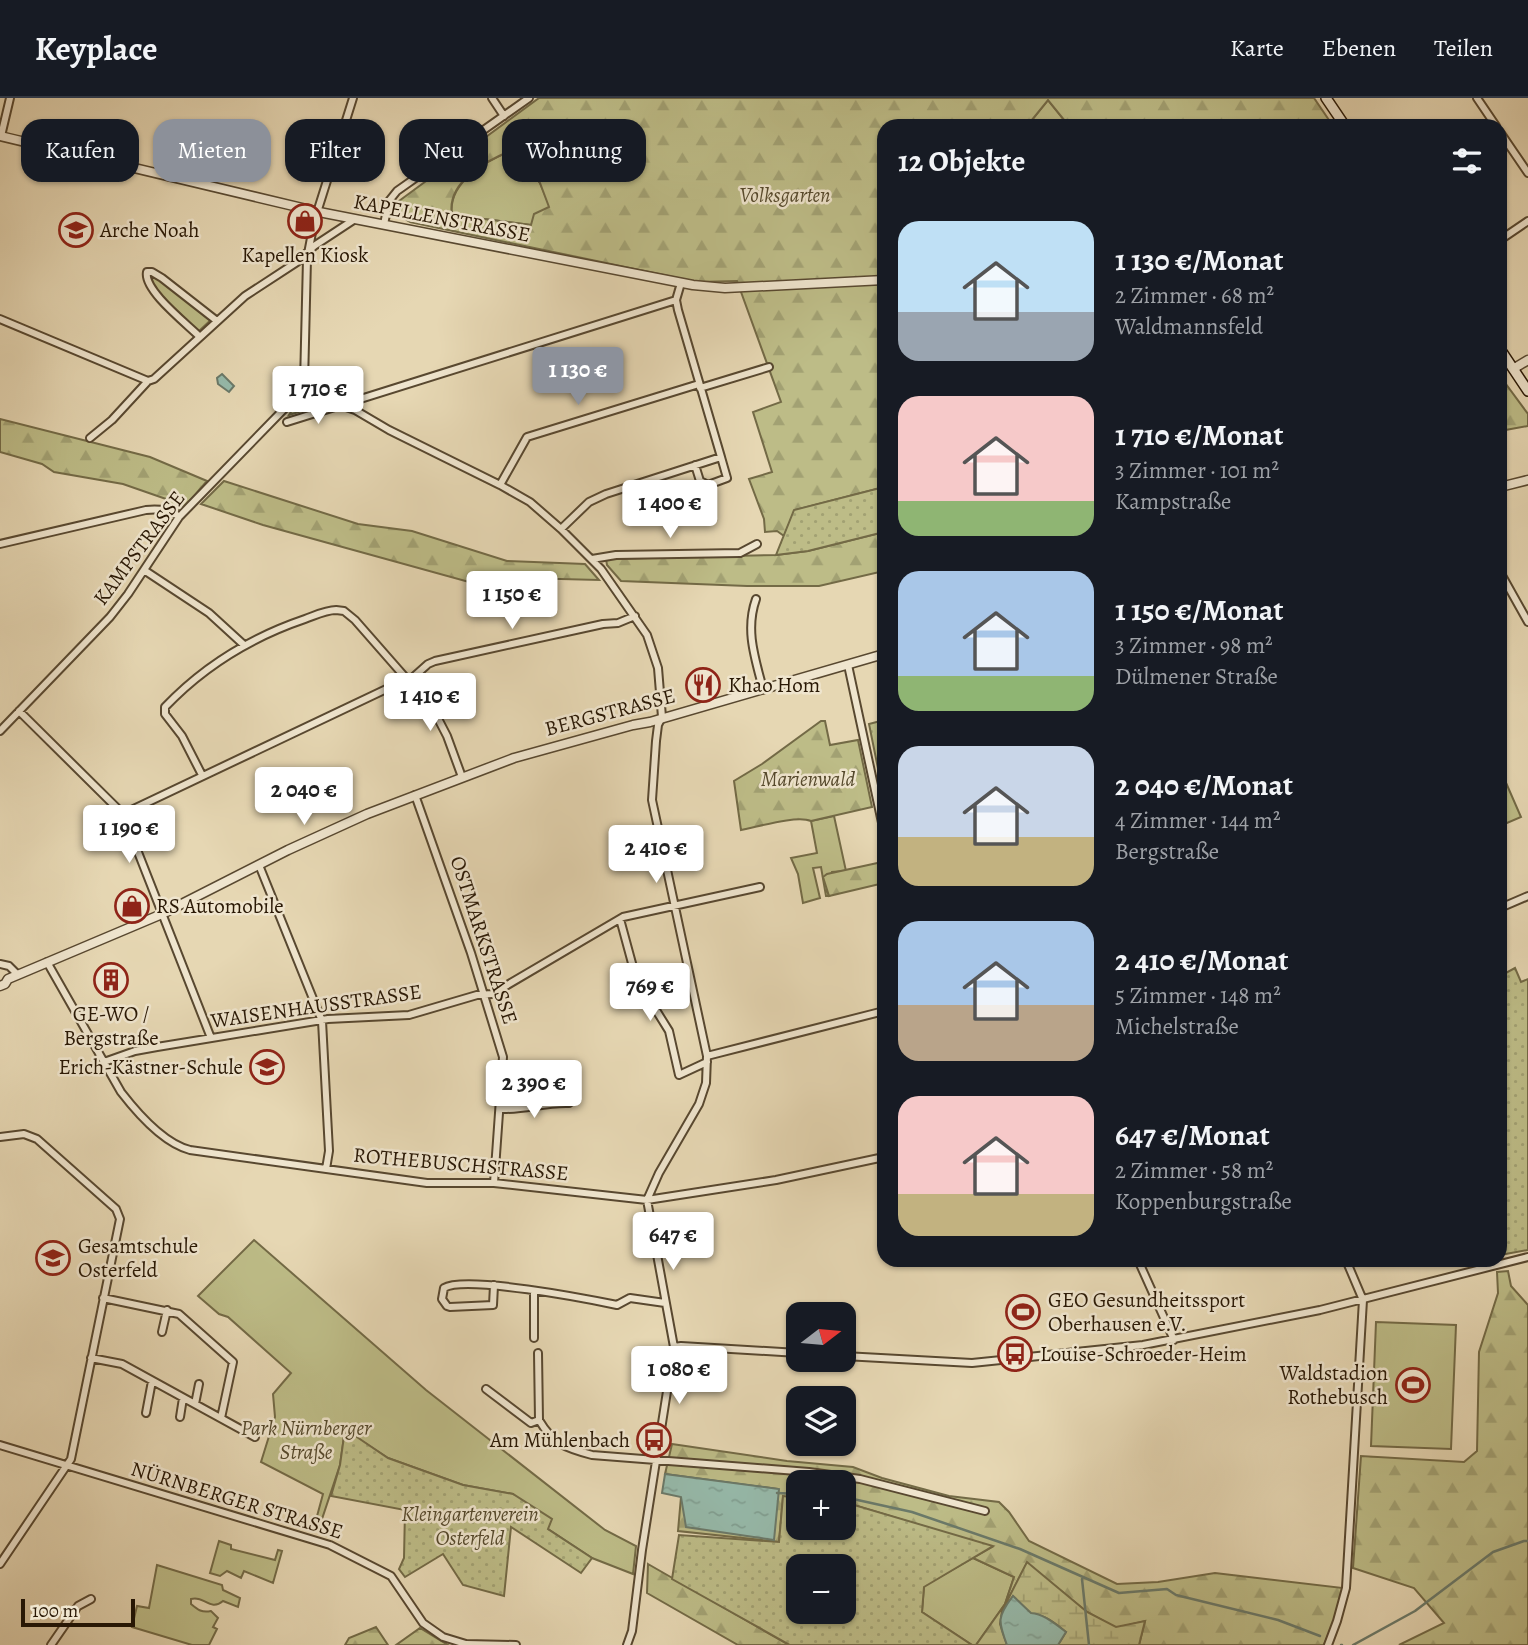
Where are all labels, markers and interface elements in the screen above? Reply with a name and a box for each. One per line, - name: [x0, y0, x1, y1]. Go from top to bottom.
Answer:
- text: Keyplace: [35, 26, 157, 71]
- text: Karte: [1230, 32, 1284, 64]
- text: Ebenen: [1322, 32, 1396, 64]
- text: Teilen: [1434, 32, 1493, 64]
- chip: Kaufen: [21, 119, 139, 182]
- chip: Mieten: [153, 119, 271, 182]
- chip: Filter: [285, 119, 385, 182]
- chip: Neu: [399, 119, 488, 182]
- chip: Wohnung: [502, 119, 646, 182]
- text: 12 Objekte: [898, 141, 1025, 181]
- icon: filters: [1448, 142, 1486, 180]
- park label: Volksgarten: [740, 181, 830, 209]
- street label: KAPELLENSTRASSE: [351, 187, 533, 249]
- shop icon: Kapellen Kiosk: [286, 202, 324, 240]
- school or university icon: Arche Noah: [57, 211, 95, 249]
- place label: Arche Noah: [99, 216, 200, 244]
- text: 1 130 €/Monat: [1115, 240, 1284, 280]
- place label: Kapellen Kiosk: [241, 241, 369, 269]
- icon: home: [954, 249, 1038, 333]
- text: 2 Zimmer · 68 m²: [1115, 280, 1274, 311]
- text: Waldmannsfeld: [1115, 311, 1263, 342]
- pin: 1 130 €: [513, 348, 643, 407]
- text: 1 130 €: [548, 354, 608, 385]
- pin: 1 710 €: [253, 366, 383, 426]
- text: 1 710 €: [288, 373, 348, 404]
- text: 1 710 €/Monat: [1115, 415, 1283, 455]
- icon: home: [954, 424, 1038, 508]
- text: 3 Zimmer · 101 m²: [1115, 455, 1279, 486]
- pin: 1 400 €: [605, 480, 735, 540]
- street label: KAMPSTRASSE: [87, 485, 191, 611]
- text: Kampstraße: [1115, 486, 1231, 517]
- text: 1 400 €: [638, 487, 702, 518]
- pin: 1 150 €: [447, 572, 577, 631]
- text: 1 150 €: [482, 578, 542, 609]
- text: 1 150 €/Monat: [1115, 590, 1283, 630]
- icon: home: [954, 599, 1038, 683]
- text: 3 Zimmer · 98 m²: [1115, 630, 1273, 661]
- text: Dülmener Straße: [1115, 661, 1278, 692]
- restaurant icon: Khao Hom: [684, 666, 722, 704]
- place label: Khao Hom: [728, 671, 820, 699]
- pin: 1 410 €: [365, 674, 495, 733]
- text: 1 410 €: [400, 680, 460, 711]
- street label: BERGSTRASSE: [542, 681, 678, 743]
- park label: Marienwald: [761, 765, 856, 793]
- text: 2 040 €/Monat: [1115, 765, 1293, 805]
- pin: 2 040 €: [239, 768, 369, 827]
- text: 2 040 €: [271, 774, 337, 805]
- icon: home: [954, 774, 1038, 858]
- text: 4 Zimmer · 144 m²: [1115, 805, 1281, 836]
- pin: 1 190 €: [64, 806, 194, 865]
- text: 1 190 €: [99, 812, 159, 843]
- pin: 2 410 €: [591, 826, 721, 885]
- text: 2 410 €: [625, 832, 687, 863]
- text: Bergstraße: [1115, 836, 1219, 867]
- street label: OSTMARKSTRASSE: [444, 852, 524, 1028]
- shop icon: RS Automobile: [113, 887, 151, 925]
- place label: RS Automobile: [156, 892, 284, 920]
- text: 2 410 €/Monat: [1115, 940, 1289, 980]
- icon: home: [954, 949, 1038, 1033]
- building icon: GE-WO / Bergstraße: [92, 961, 130, 999]
- pin: 769 €: [601, 964, 699, 1023]
- text: 769 €: [626, 970, 674, 1001]
- street label: WAISENHAUSSTRASSE: [208, 977, 423, 1035]
- text: 5 Zimmer · 148 m²: [1115, 980, 1281, 1011]
- place label: GE-WO / Bergstraße: [63, 1000, 159, 1052]
- text: Michelstraße: [1115, 1011, 1239, 1042]
- school or university icon: Erich-Kästner-Schule: [248, 1048, 286, 1086]
- place label: Erich-Kästner-Schule: [58, 1053, 243, 1081]
- pin: 2 390 €: [469, 1060, 599, 1120]
- text: 2 390 €: [502, 1067, 566, 1098]
- text: 647 €/Monat: [1115, 1115, 1270, 1155]
- icon: home: [954, 1124, 1038, 1208]
- street label: ROTHEBUSCHSTRASSE: [352, 1141, 570, 1187]
- text: 2 Zimmer · 58 m²: [1115, 1155, 1273, 1186]
- text: Koppenburgstraße: [1115, 1186, 1292, 1217]
- pin: 647 €: [624, 1212, 722, 1272]
- text: 647 €: [649, 1219, 697, 1250]
- place label: Gesamtschule Osterfeld: [78, 1232, 198, 1284]
- school or university icon: Gesamtschule Osterfeld: [34, 1239, 72, 1277]
- place label: GEO Gesundheitssport Oberhausen e.V.: [1048, 1286, 1245, 1338]
- sports icon: GEO Gesundheitssport Oberhausen e.V.: [1004, 1293, 1042, 1331]
- north arrow: [786, 1302, 856, 1372]
- map controls: [786, 1302, 856, 1624]
- bus stop icon: Louise-Schroeder-Heim: [996, 1335, 1034, 1373]
- place label: Louise-Schroeder-Heim: [1040, 1340, 1247, 1368]
- pin: 1 080 €: [614, 1346, 744, 1406]
- text: 1 080 €: [647, 1353, 711, 1384]
- place label: Waldstadion Rothebusch: [1279, 1359, 1388, 1411]
- sports icon: Waldstadion Rothebusch: [1394, 1366, 1432, 1404]
- button: layers: [786, 1386, 856, 1456]
- park label: Park Nürnberger Straße: [241, 1414, 372, 1466]
- bus stop icon: Am Mühlenbach: [635, 1421, 673, 1459]
- place label: Am Mühlenbach: [489, 1426, 630, 1454]
- street label: NÜRNBERGER STRASSE: [127, 1454, 347, 1546]
- button: +: [786, 1470, 856, 1540]
- park label: Kleingartenverein Osterfeld: [401, 1500, 539, 1552]
- button: −: [786, 1554, 856, 1624]
- scale bar: [21, 1596, 135, 1628]
- text: 100 m: [32, 1598, 78, 1624]

